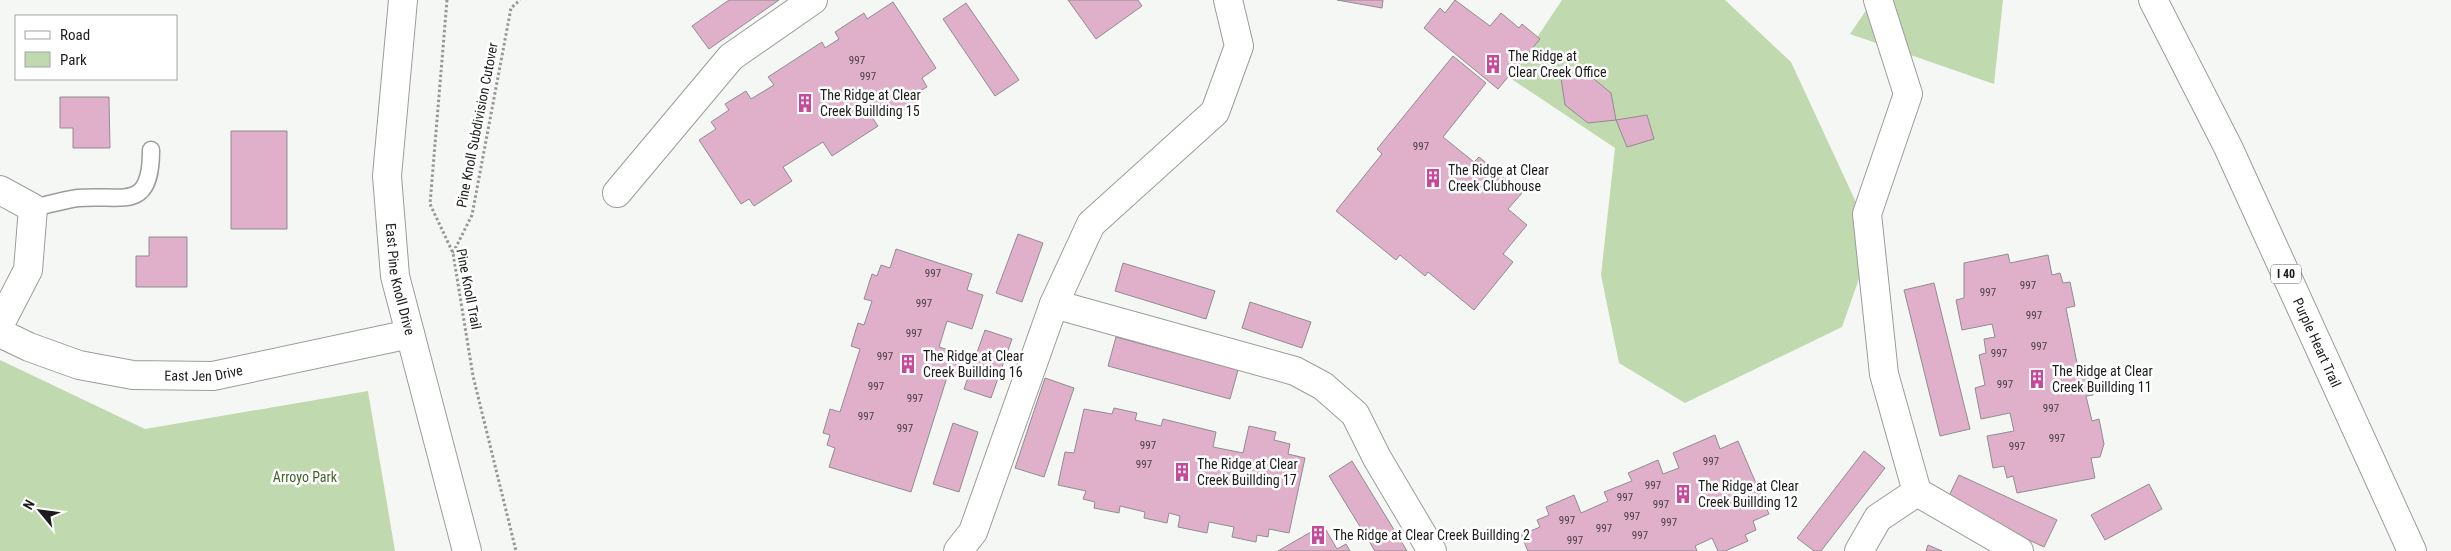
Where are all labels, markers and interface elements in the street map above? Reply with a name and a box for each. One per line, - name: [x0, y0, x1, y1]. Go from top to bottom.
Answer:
- legend: [15, 15, 178, 80]
- text: Road: [60, 26, 90, 44]
- street label: Pine Knoll Subdivision Cutover: [453, 41, 501, 209]
- place label: The Ridge at Clear Creek Office: [1508, 48, 1607, 80]
- text: Park: [60, 51, 87, 69]
- building icon: The Ridge at Clear Creek Office: [1482, 53, 1504, 75]
- house number: 997: [849, 54, 865, 67]
- house number: 997: [860, 70, 876, 83]
- place label: The Ridge at Clear Creek Buillding 15: [820, 87, 921, 119]
- building icon: The Ridge at Clear Creek Buillding 15: [794, 92, 816, 114]
- house number: 997: [1413, 140, 1429, 153]
- place label: The Ridge at Clear Creek Clubhouse: [1448, 162, 1549, 194]
- building icon: The Ridge at Clear Creek Clubhouse: [1422, 167, 1444, 189]
- street label: East Pine Knoll Drive: [383, 223, 418, 337]
- street label: Pine Knoll Trail: [453, 247, 485, 331]
- road number: I 40: [2271, 264, 2301, 284]
- house number: 997: [925, 267, 941, 280]
- house number: 997: [2020, 279, 2036, 292]
- house number: 997: [1980, 286, 1996, 299]
- street label: Purple Heart Trail: [2290, 295, 2344, 390]
- house number: 997: [916, 297, 932, 310]
- house number: 997: [2026, 309, 2042, 322]
- house number: 997: [906, 327, 922, 340]
- house number: 997: [2031, 340, 2047, 353]
- house number: 997: [1991, 347, 2007, 360]
- place label: The Ridge at Clear Creek Buillding 16: [923, 348, 1024, 380]
- house number: 997: [877, 350, 893, 363]
- building icon: The Ridge at Clear Creek Buillding 16: [897, 353, 919, 375]
- street label: East Jen Drive: [164, 362, 245, 384]
- place label: The Ridge at Clear Creek Buillding 11: [2052, 363, 2153, 395]
- building icon: The Ridge at Clear Creek Buillding 11: [2026, 368, 2048, 390]
- house number: 997: [1997, 378, 2013, 391]
- house number: 997: [868, 380, 884, 393]
- house number: 997: [907, 392, 923, 405]
- house number: 997: [2043, 402, 2059, 415]
- house number: 997: [858, 410, 874, 423]
- house number: 997: [897, 422, 913, 435]
- house number: 997: [2049, 432, 2065, 445]
- house number: 997: [1140, 439, 1156, 452]
- house number: 997: [2009, 440, 2025, 453]
- house number: 997: [1703, 455, 1719, 468]
- place label: The Ridge at Clear Creek Buillding 17: [1197, 456, 1298, 488]
- house number: 997: [1136, 458, 1152, 471]
- building icon: The Ridge at Clear Creek Buillding 17: [1171, 461, 1193, 483]
- park label: Arroyo Park: [273, 469, 338, 485]
- place label: The Ridge at Clear Creek Buillding 12: [1698, 478, 1799, 510]
- house number: 997: [1645, 479, 1661, 492]
- building icon: The Ridge at Clear Creek Buillding 12: [1672, 483, 1694, 505]
- north arrow: [15, 486, 65, 536]
- house number: 997: [1617, 491, 1633, 504]
- text: N: [20, 497, 38, 512]
- house number: 997: [1653, 498, 1669, 511]
- house number: 997: [1624, 510, 1640, 523]
- house number: 997: [1559, 514, 1575, 527]
- house number: 997: [1661, 516, 1677, 529]
- house number: 997: [1596, 522, 1612, 535]
- building icon: The Ridge at Clear Creek Buillding 2: [1307, 524, 1329, 546]
- place label: The Ridge at Clear Creek Buillding 2: [1333, 527, 1530, 543]
- house number: 997: [1632, 529, 1648, 542]
- house number: 997: [1567, 534, 1583, 547]

